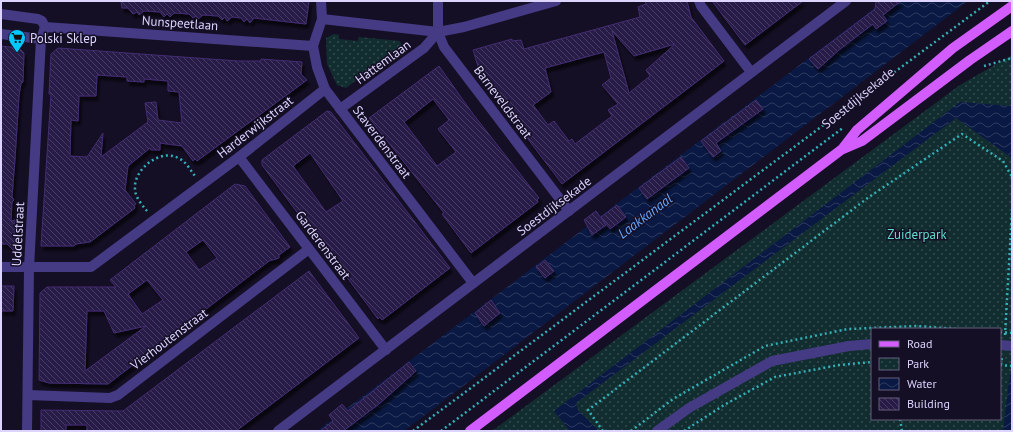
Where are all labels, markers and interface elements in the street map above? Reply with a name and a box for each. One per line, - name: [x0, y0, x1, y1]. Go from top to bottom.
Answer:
- street label: Nunspeetlaan: [141, 12, 219, 34]
- supermarket icon: Polski Sklep: [7, 28, 27, 53]
- place label: Polski Sklep: [30, 30, 97, 47]
- street label: Hattemlaan: [352, 36, 414, 88]
- street label: Barneveldstraat: [470, 62, 536, 142]
- street label: Soestdijksekade: [818, 63, 898, 133]
- street label: Harderwijkstraat: [214, 92, 297, 162]
- street label: Staverdenstraat: [349, 102, 415, 182]
- street label: Soestdijksekade: [513, 172, 595, 240]
- water label: Laakkanaal: [614, 189, 676, 242]
- street label: Uddelstraat: [8, 201, 28, 267]
- street label: Garderenstraat: [291, 207, 355, 283]
- park label: Zuiderpark: [887, 226, 947, 243]
- street label: Vierhoutenstraat: [126, 304, 212, 374]
- legend: [871, 328, 1001, 420]
- text: Road: [907, 336, 932, 351]
- text: Park: [907, 356, 929, 371]
- text: Water: [907, 376, 937, 391]
- text: Building: [907, 396, 950, 411]

